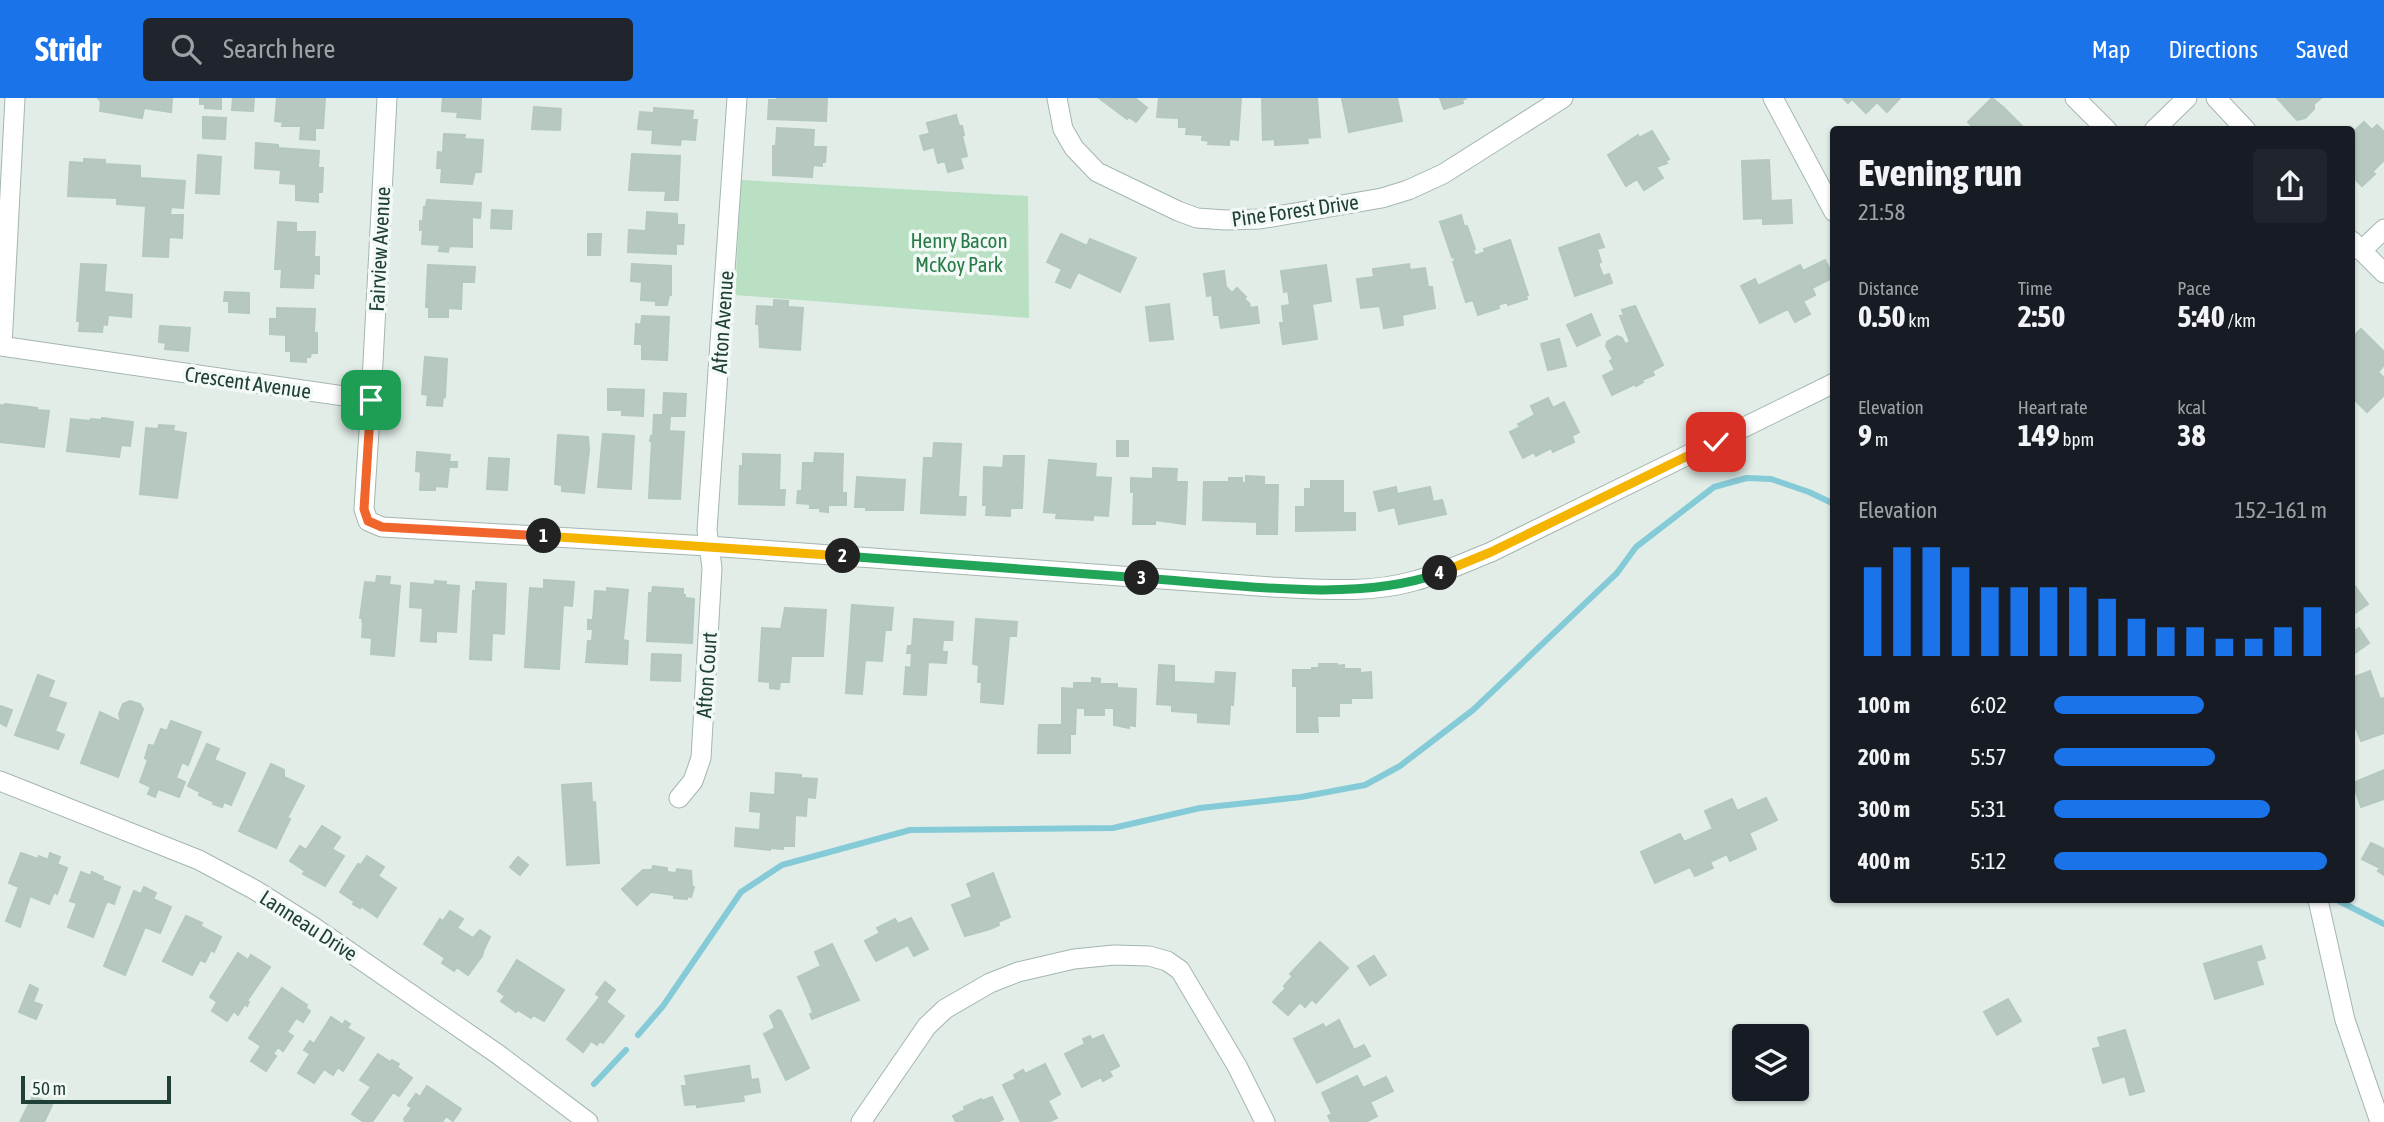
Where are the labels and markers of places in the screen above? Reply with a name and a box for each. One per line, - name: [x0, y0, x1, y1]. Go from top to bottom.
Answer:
- pin: [341, 370, 401, 430]
- pin: [1686, 412, 1746, 472]
- pin: 1: [526, 518, 562, 554]
- pin: 2: [826, 538, 860, 574]
- pin: 4: [1422, 556, 1458, 590]
- pin: 3: [1124, 560, 1160, 596]

